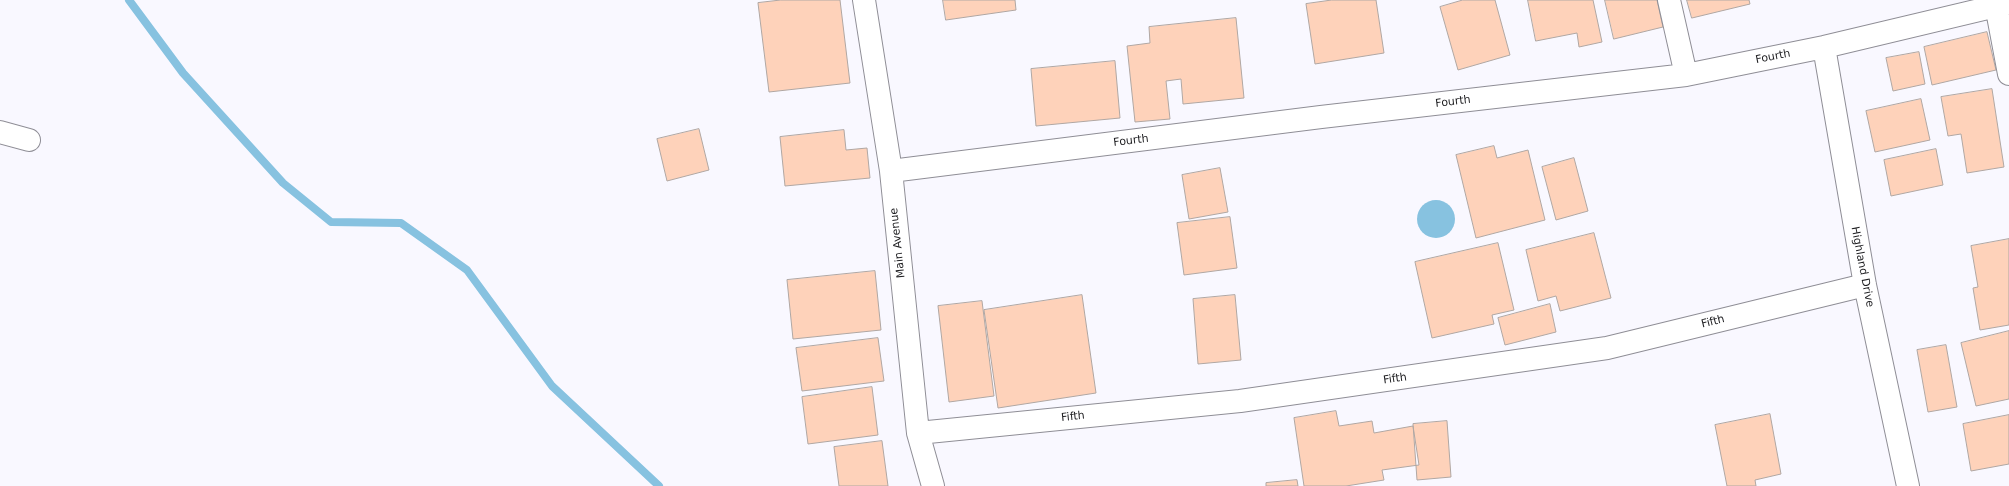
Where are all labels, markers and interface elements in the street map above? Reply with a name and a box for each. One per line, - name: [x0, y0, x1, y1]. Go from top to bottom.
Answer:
- street label: Fourth: [1754, 47, 1792, 67]
- street label: Fourth: [1435, 93, 1471, 111]
- street label: Fourth: [1113, 132, 1149, 150]
- street label: Main Avenue: [888, 207, 908, 279]
- street label: Highland Drive: [1848, 226, 1876, 308]
- street label: Fifth: [1700, 313, 1726, 331]
- street label: Fifth: [1382, 371, 1408, 387]
- street label: Fifth: [1061, 409, 1085, 425]

